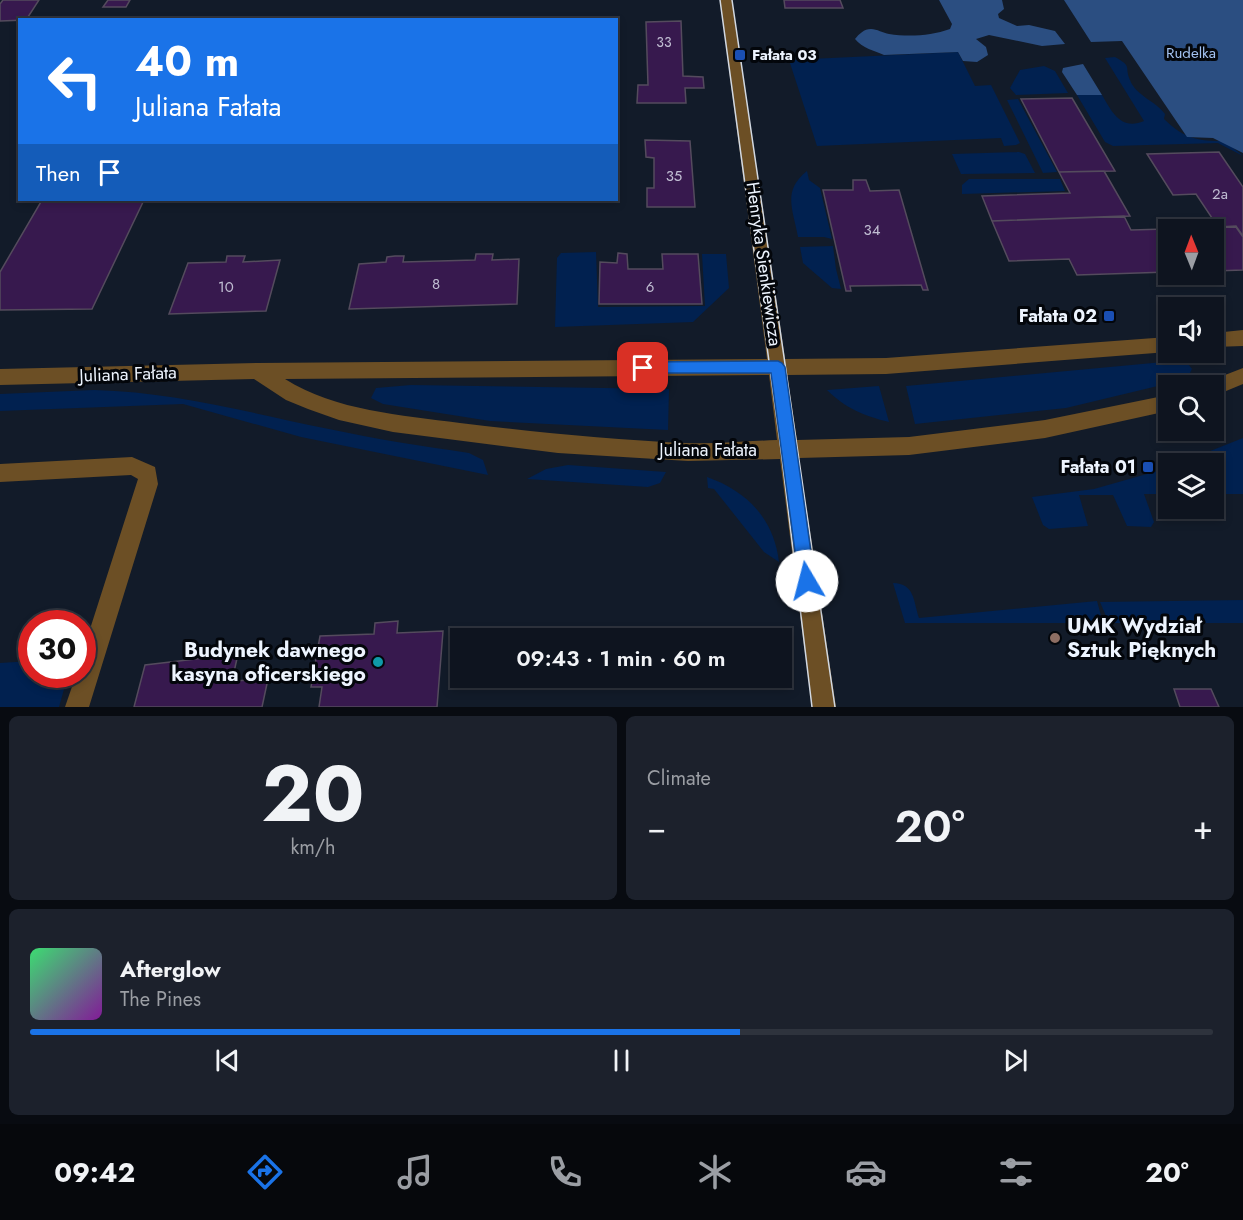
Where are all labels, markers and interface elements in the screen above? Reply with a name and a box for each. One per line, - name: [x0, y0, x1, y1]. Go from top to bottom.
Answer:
- text: 40 m: [135, 31, 239, 92]
- house number: 33: [656, 32, 672, 52]
- icon: left: [36, 42, 114, 120]
- park label: Rudelka: [1166, 42, 1216, 64]
- place label: Fałata 03: [752, 44, 817, 66]
- marker: Fałata 03: [733, 48, 747, 62]
- text: Juliana Fałata: [135, 87, 281, 126]
- icon: arrive: [93, 156, 126, 189]
- text: Then: [36, 157, 81, 189]
- house number: 35: [666, 165, 682, 187]
- street label: Henryka Sienkiewicza: [740, 180, 788, 348]
- house number: 2a: [1212, 183, 1228, 205]
- house number: 34: [864, 219, 881, 241]
- north arrow: [1158, 219, 1224, 285]
- map controls: [1158, 219, 1224, 519]
- house number: 8: [432, 273, 440, 295]
- house number: 10: [218, 276, 234, 298]
- house number: 6: [646, 276, 654, 298]
- button: sound: [1158, 297, 1224, 363]
- place label: Fałata 02: [1019, 303, 1097, 329]
- marker: Fałata 02: [1102, 309, 1116, 323]
- pin: [617, 342, 668, 393]
- icon: arrive: [626, 351, 659, 384]
- street label: Juliana Fałata: [77, 359, 177, 389]
- button: search: [1158, 375, 1224, 441]
- street label: Juliana Fałata: [657, 437, 757, 463]
- button: layers: [1158, 453, 1224, 519]
- place label: Fałata 01: [1060, 454, 1136, 480]
- marker: Fałata 01: [1141, 460, 1155, 474]
- position arrow: [775, 549, 839, 613]
- speed limit sign: 30: [18, 610, 96, 688]
- place label: UMK Wydział Sztuk Pięknych: [1067, 611, 1216, 665]
- marker: UMK Wydział Sztuk Pięknych: [1048, 631, 1062, 645]
- place label: Budynek dawnego kasyna oficerskiego: [171, 635, 366, 689]
- text: 09:43 · 1 min · 60 m: [516, 642, 726, 674]
- marker: Budynek dawnego kasyna oficerskiego: [371, 655, 385, 669]
- text: 20: [262, 738, 364, 850]
- text: Climate: [647, 764, 711, 793]
- text: 20°: [894, 794, 965, 859]
- text: −: [647, 804, 666, 851]
- text: +: [1193, 804, 1213, 851]
- text: km/h: [290, 833, 336, 862]
- text: Afterglow: [120, 953, 221, 985]
- text: The Pines: [120, 985, 201, 1014]
- icon: previous: [211, 1044, 244, 1077]
- icon: pause: [605, 1044, 638, 1077]
- icon: next: [999, 1044, 1032, 1077]
- icon: directions: [244, 1151, 286, 1193]
- icon: music: [394, 1151, 436, 1193]
- icon: phone: [544, 1151, 586, 1193]
- icon: climate: [694, 1151, 736, 1193]
- icon: car: [845, 1151, 887, 1193]
- icon: filters: [995, 1151, 1037, 1193]
- text: 09:42: [54, 1153, 135, 1192]
- text: 20°: [1145, 1153, 1189, 1192]

